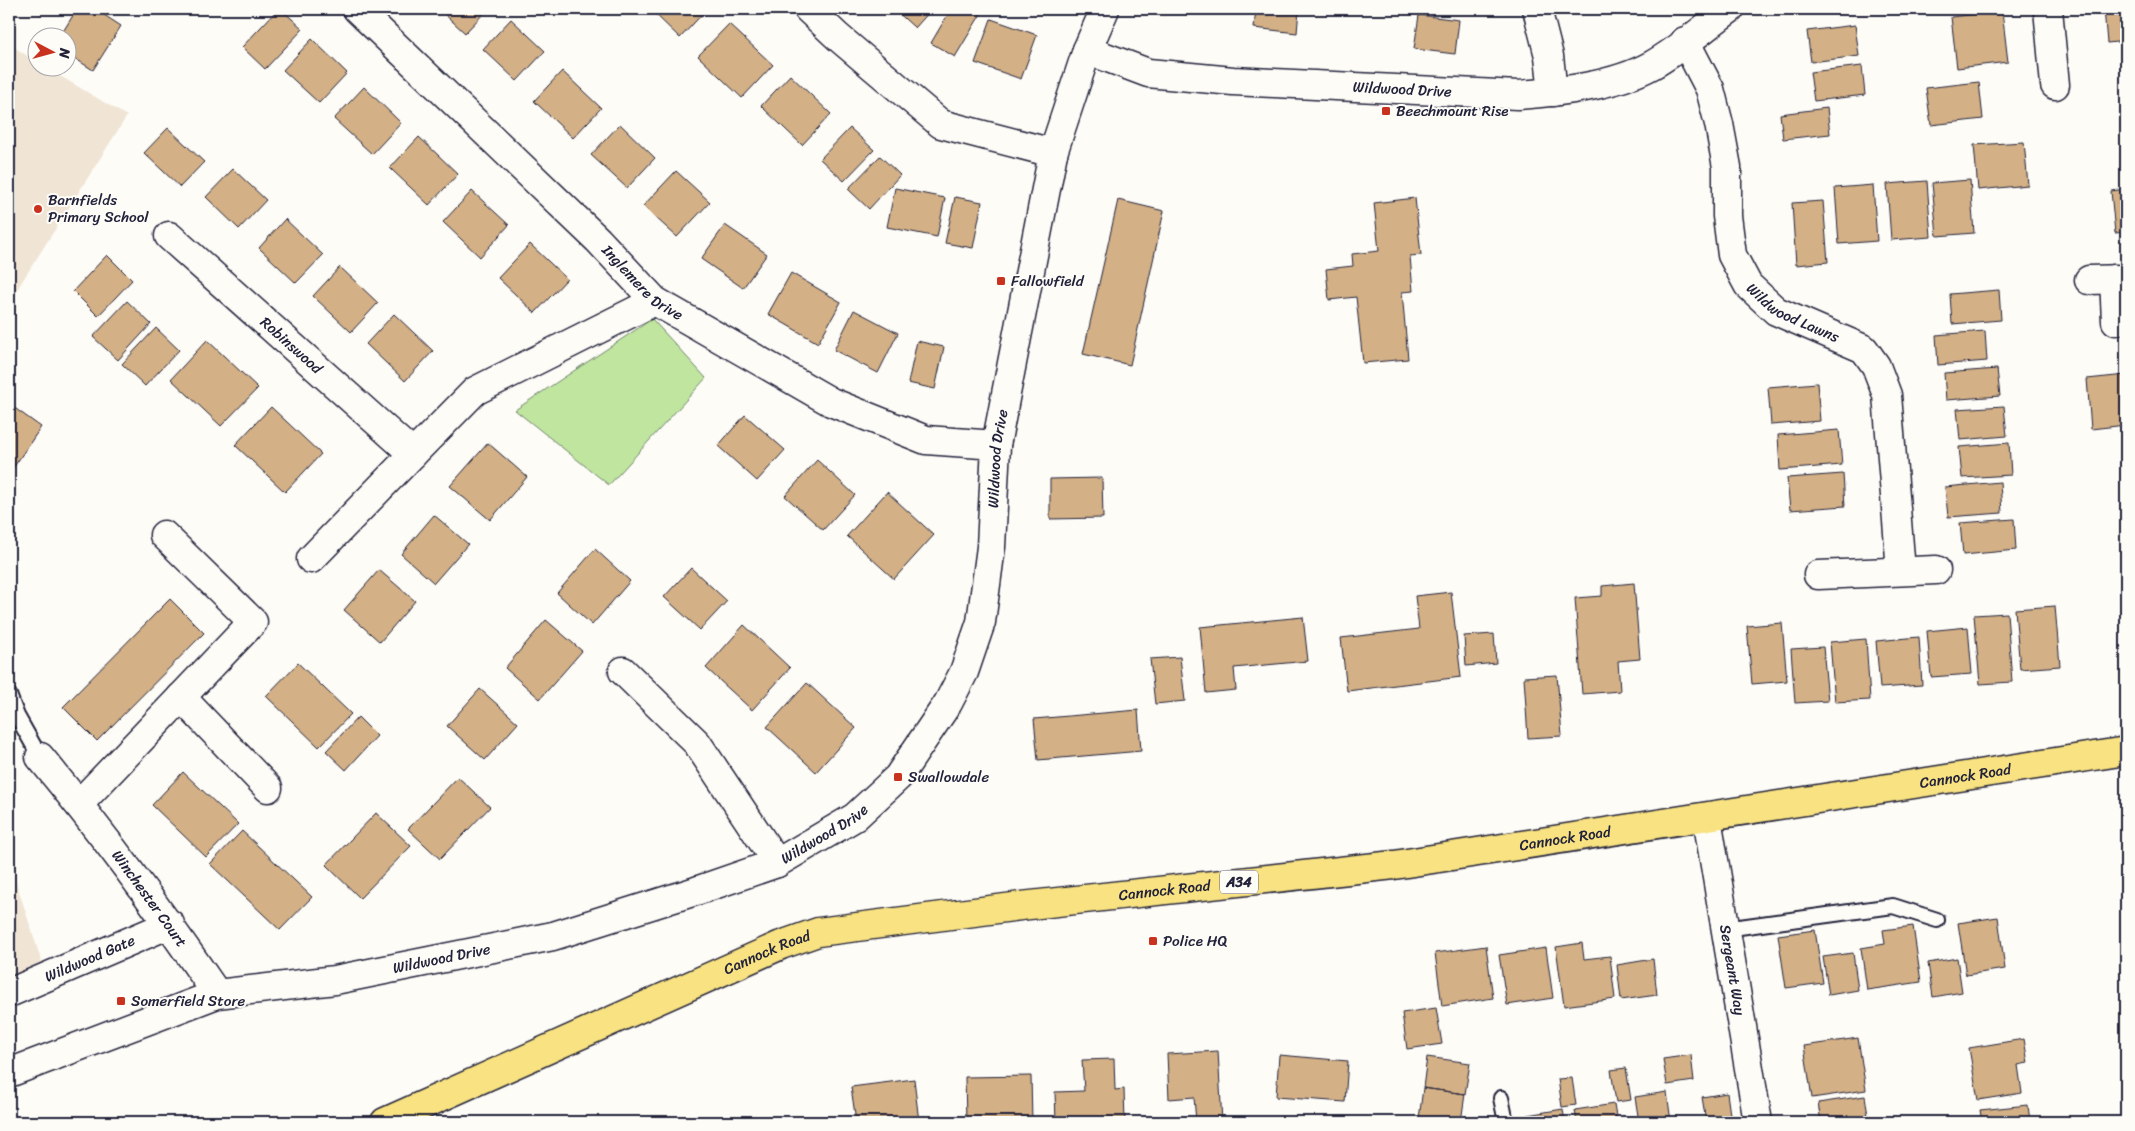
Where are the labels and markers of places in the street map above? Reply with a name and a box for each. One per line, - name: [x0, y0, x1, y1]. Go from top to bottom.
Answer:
- place label: Beechmount Rise: [1396, 98, 1508, 124]
- marker: Beechmount Rise: [1380, 105, 1392, 117]
- place label: Barnfields Primary School: [48, 187, 149, 230]
- marker: Barnfields Primary School: [32, 203, 44, 215]
- place label: Fallowfield: [1011, 268, 1085, 294]
- marker: Fallowfield: [995, 275, 1007, 287]
- place label: Swallowdale: [908, 764, 990, 790]
- marker: Swallowdale: [892, 771, 904, 783]
- place label: Police HQ: [1163, 928, 1227, 954]
- marker: Police HQ: [1147, 935, 1159, 947]
- place label: Somerfield Store: [131, 988, 246, 1014]
- marker: Somerfield Store: [115, 995, 127, 1007]

